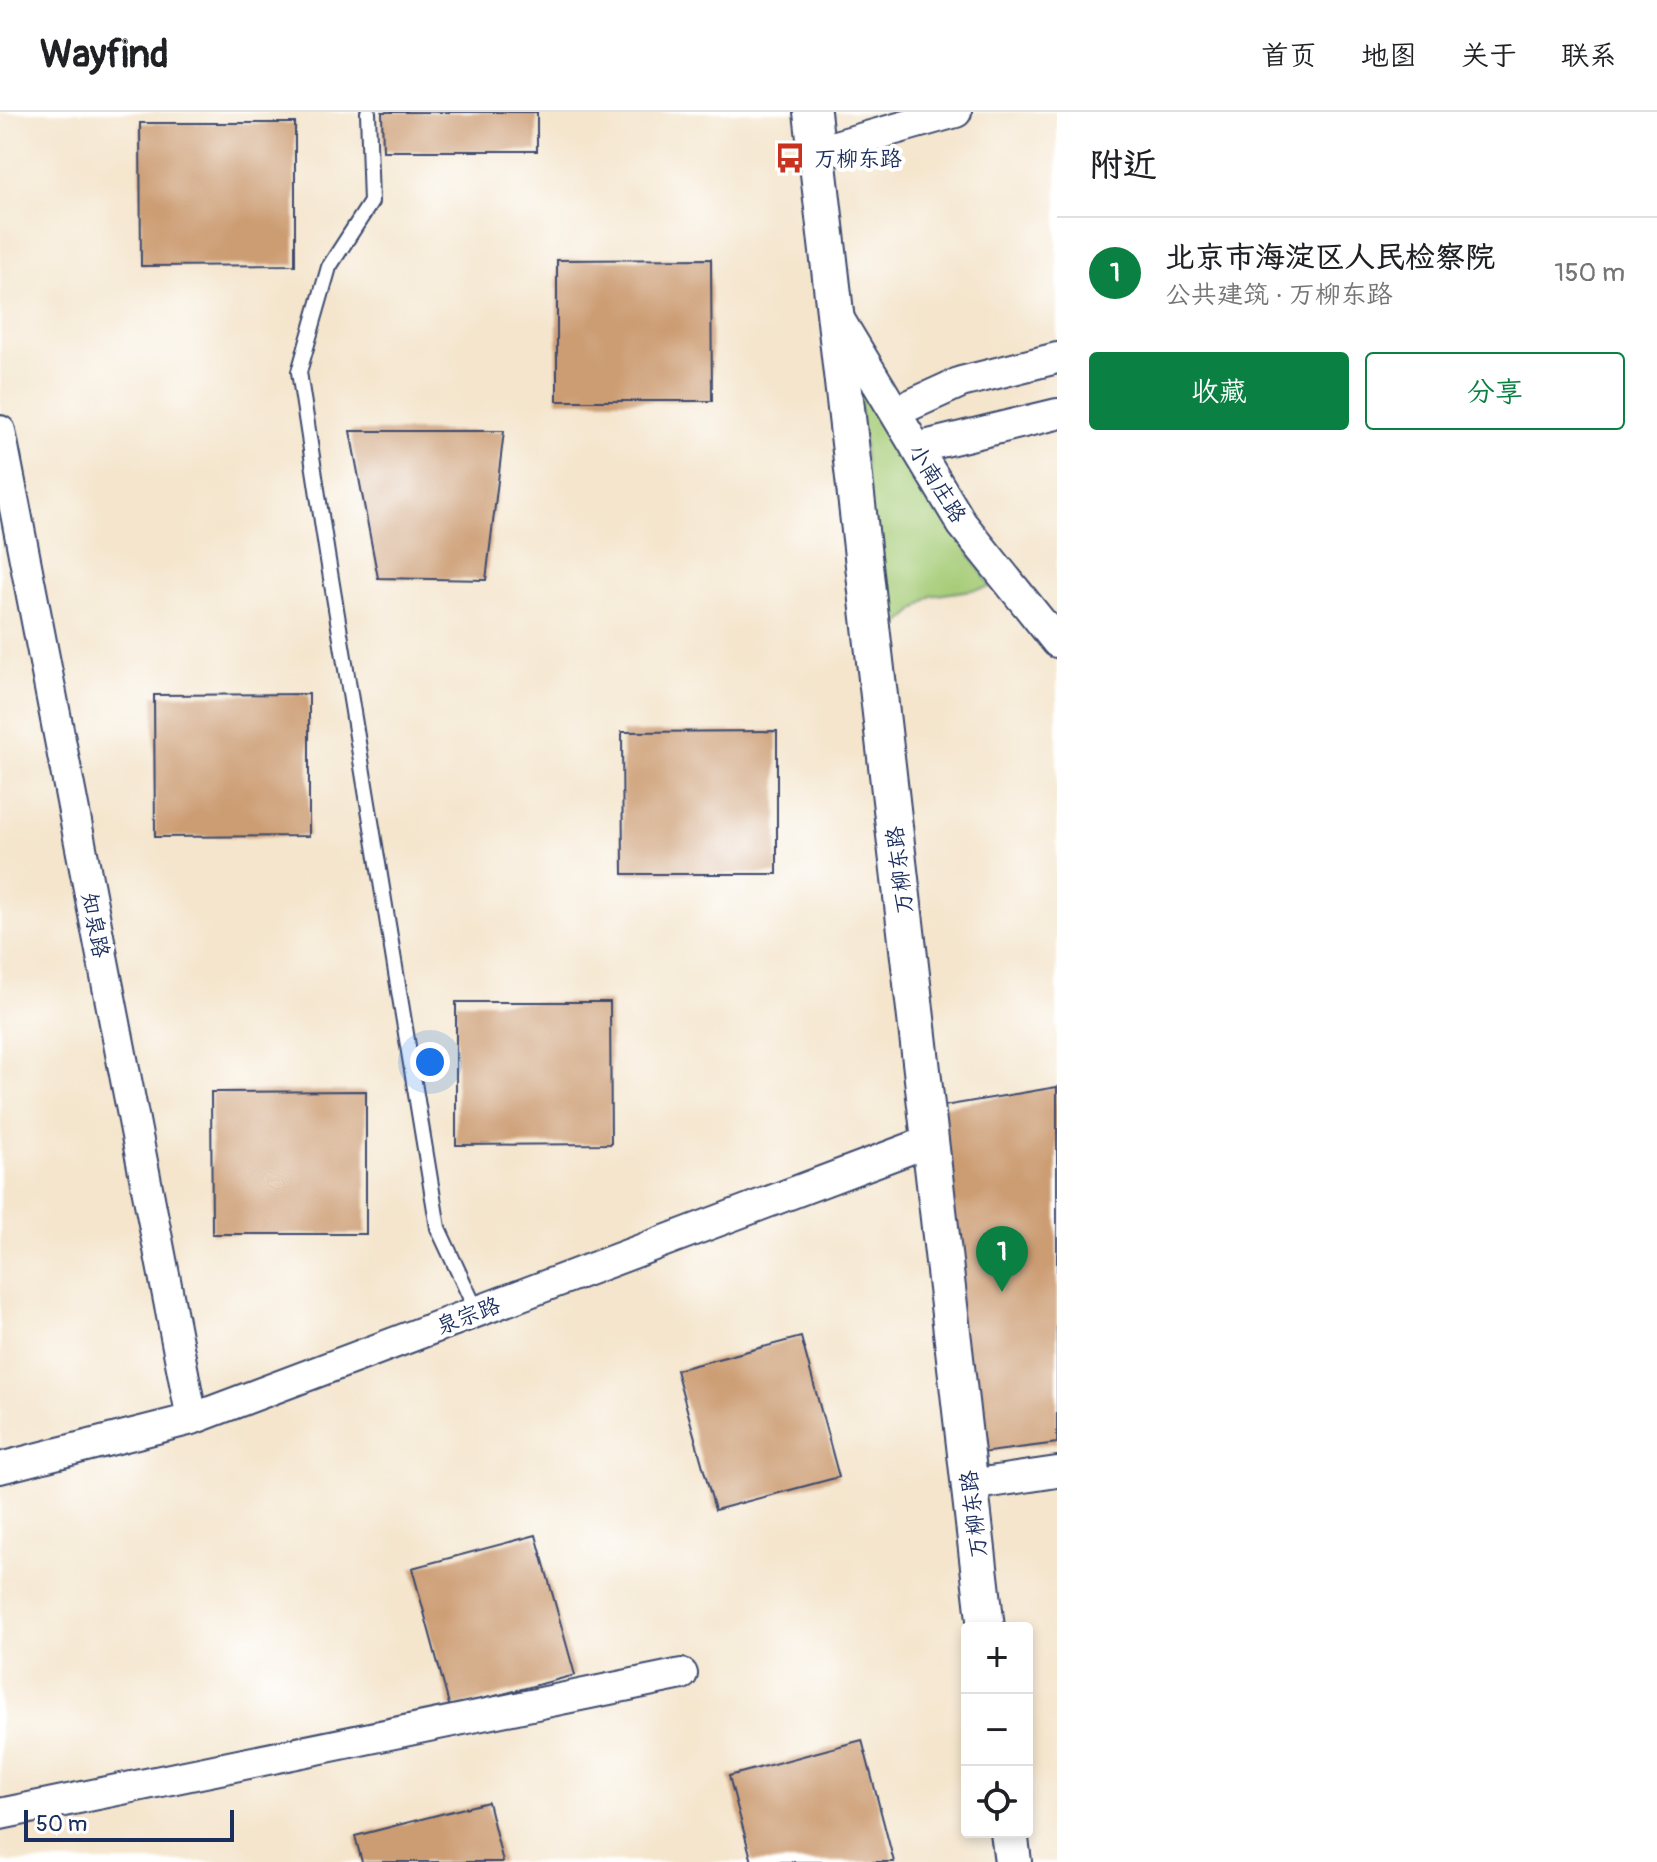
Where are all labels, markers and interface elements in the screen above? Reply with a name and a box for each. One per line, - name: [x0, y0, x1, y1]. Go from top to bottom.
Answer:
- text: Wayfind: [40, 31, 169, 79]
- text: 首页: [1261, 39, 1317, 74]
- text: 地图: [1361, 39, 1417, 74]
- text: 关于: [1461, 39, 1517, 74]
- text: 联系: [1561, 39, 1617, 74]
- bus stop icon: 万柳东路: [773, 141, 807, 175]
- text: 附近: [1089, 144, 1157, 187]
- place label: 万柳东路: [814, 145, 902, 173]
- text: 北京市海淀区人民检察院: [1165, 239, 1495, 276]
- text: 1: [1110, 257, 1120, 289]
- text: 150 m: [1554, 257, 1625, 289]
- text: 公共建筑 · 万柳东路: [1165, 279, 1393, 311]
- button: 收藏: [1089, 352, 1349, 430]
- button: 分享: [1365, 352, 1625, 430]
- street label: 小南庄路: [902, 439, 972, 528]
- street label: 万柳东路: [881, 824, 919, 915]
- street label: 知泉路: [75, 890, 115, 960]
- your location: [410, 1042, 450, 1082]
- pin: 1: [976, 1226, 1028, 1292]
- street label: 泉宗路: [433, 1291, 504, 1341]
- street label: 万柳东路: [955, 1468, 993, 1559]
- map controls: [961, 1622, 1033, 1838]
- button: +: [961, 1622, 1033, 1694]
- button: −: [961, 1694, 1033, 1766]
- button: locate: [961, 1766, 1033, 1838]
- scale bar: [24, 1806, 234, 1842]
- text: 50 m: [36, 1810, 87, 1838]

